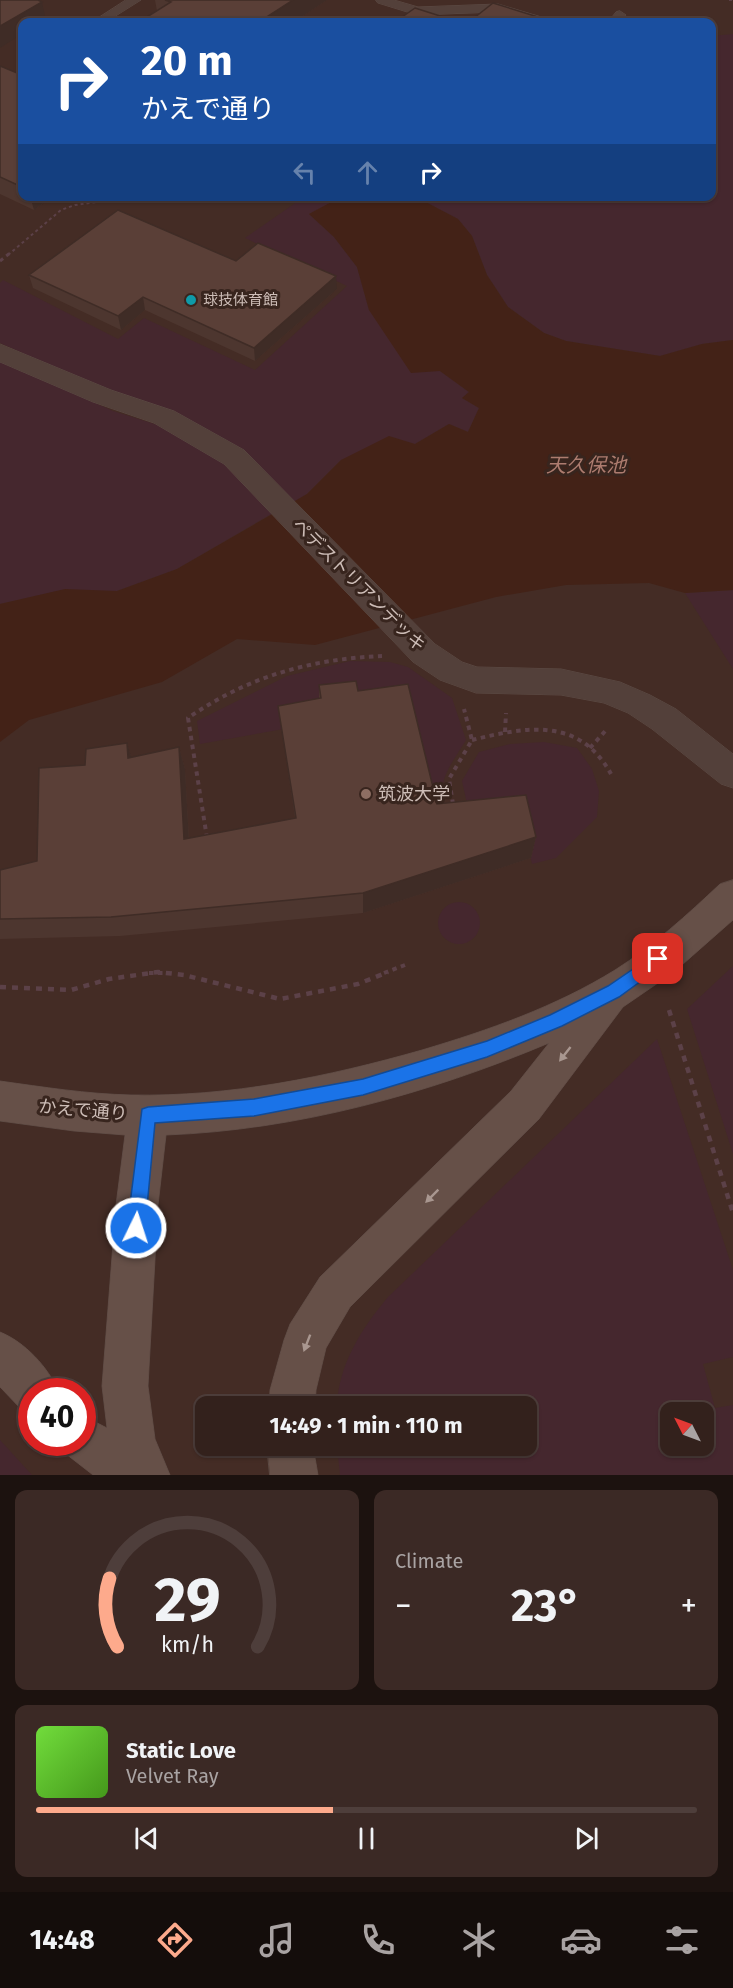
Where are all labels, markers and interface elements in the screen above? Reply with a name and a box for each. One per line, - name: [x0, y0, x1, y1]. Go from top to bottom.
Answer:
- text: 20 m: [141, 36, 233, 86]
- icon: right: [42, 42, 120, 120]
- text: かえで通り: [141, 93, 275, 125]
- icon: left: [288, 156, 321, 189]
- icon: ahead: [351, 156, 384, 189]
- icon: right: [414, 156, 447, 189]
- place label: 球技体育館: [203, 291, 278, 309]
- marker: 球技体育館: [184, 293, 198, 307]
- water label: 天久保池: [546, 453, 628, 477]
- street label: ペデストリアンデッキ: [288, 514, 430, 656]
- place label: 筑波大学: [378, 783, 450, 805]
- marker: 筑波大学: [359, 787, 373, 801]
- pin: [632, 933, 683, 984]
- icon: arrive: [641, 942, 674, 975]
- one-way arrow: [558, 1046, 571, 1062]
- street label: かえで通り: [37, 1095, 129, 1125]
- one-way arrow: [425, 1189, 439, 1204]
- position arrow: [104, 1196, 168, 1260]
- one-way arrow: [301, 1335, 311, 1353]
- speed limit sign: 40: [18, 1378, 96, 1456]
- north arrow: [660, 1402, 714, 1456]
- map controls: [660, 1402, 714, 1456]
- text: 14:49 · 1 min · 110 m: [269, 1412, 463, 1439]
- text: Climate: [395, 1549, 463, 1573]
- text: 29: [154, 1563, 220, 1638]
- text: 23°: [511, 1579, 581, 1633]
- text: −: [395, 1586, 412, 1626]
- text: +: [681, 1586, 697, 1626]
- text: km/h: [160, 1632, 214, 1658]
- text: Static Love: [126, 1737, 236, 1764]
- text: Velvet Ray: [126, 1764, 219, 1788]
- icon: previous: [130, 1822, 163, 1855]
- icon: pause: [350, 1822, 383, 1855]
- icon: next: [570, 1822, 603, 1855]
- icon: directions: [154, 1919, 196, 1961]
- icon: music: [256, 1919, 298, 1961]
- icon: phone: [357, 1919, 399, 1961]
- icon: climate: [458, 1919, 500, 1961]
- icon: car: [560, 1919, 602, 1961]
- icon: filters: [661, 1919, 703, 1961]
- text: 14:48: [30, 1924, 95, 1956]

